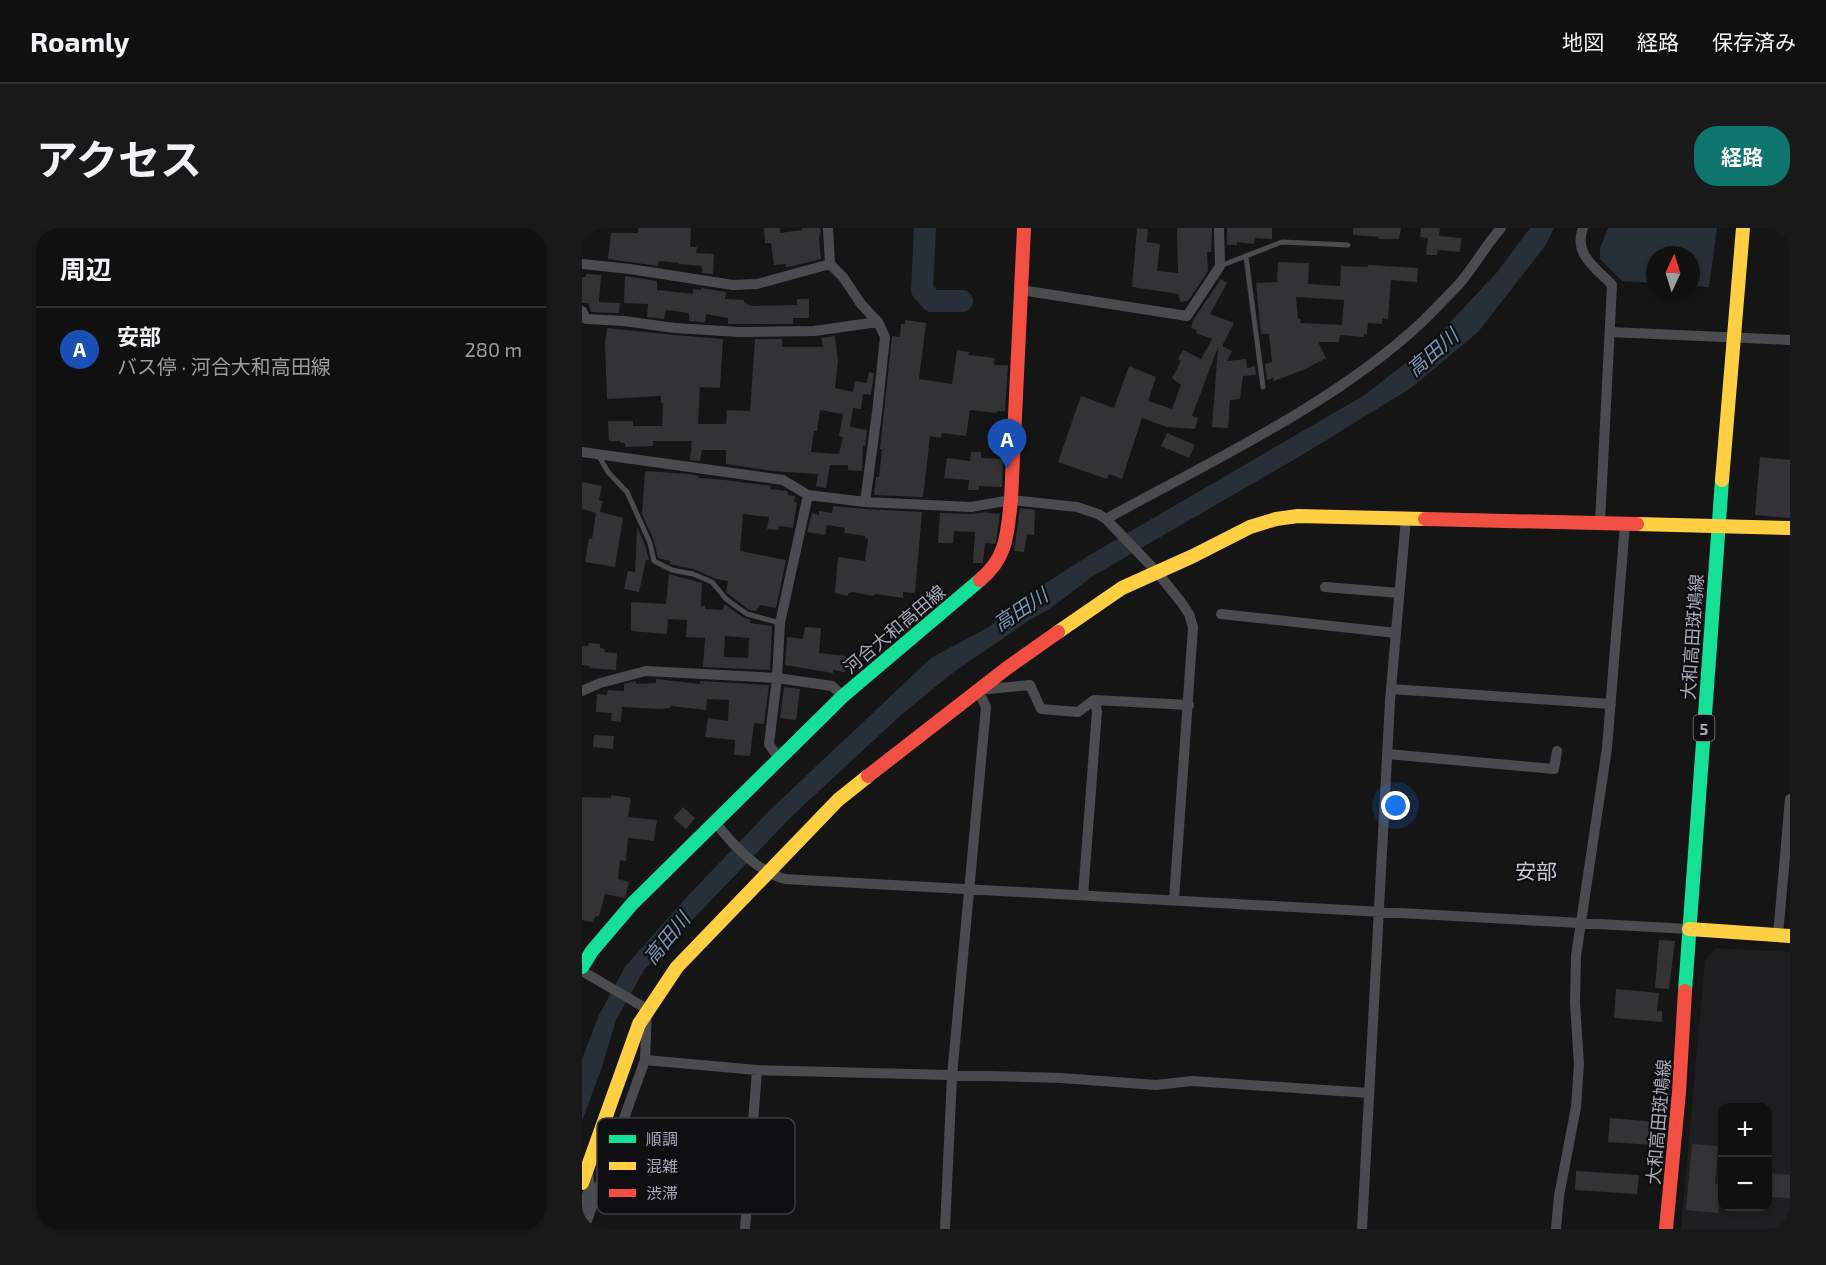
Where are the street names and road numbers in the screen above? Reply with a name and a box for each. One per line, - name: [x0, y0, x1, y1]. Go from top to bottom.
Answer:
- street label: 大和高田斑鳩線: [1677, 573, 1707, 701]
- street label: 河合大和高田線: [839, 580, 949, 678]
- road number: 5: [1694, 715, 1714, 741]
- street label: 大和高田斑鳩線: [1642, 1058, 1674, 1186]

